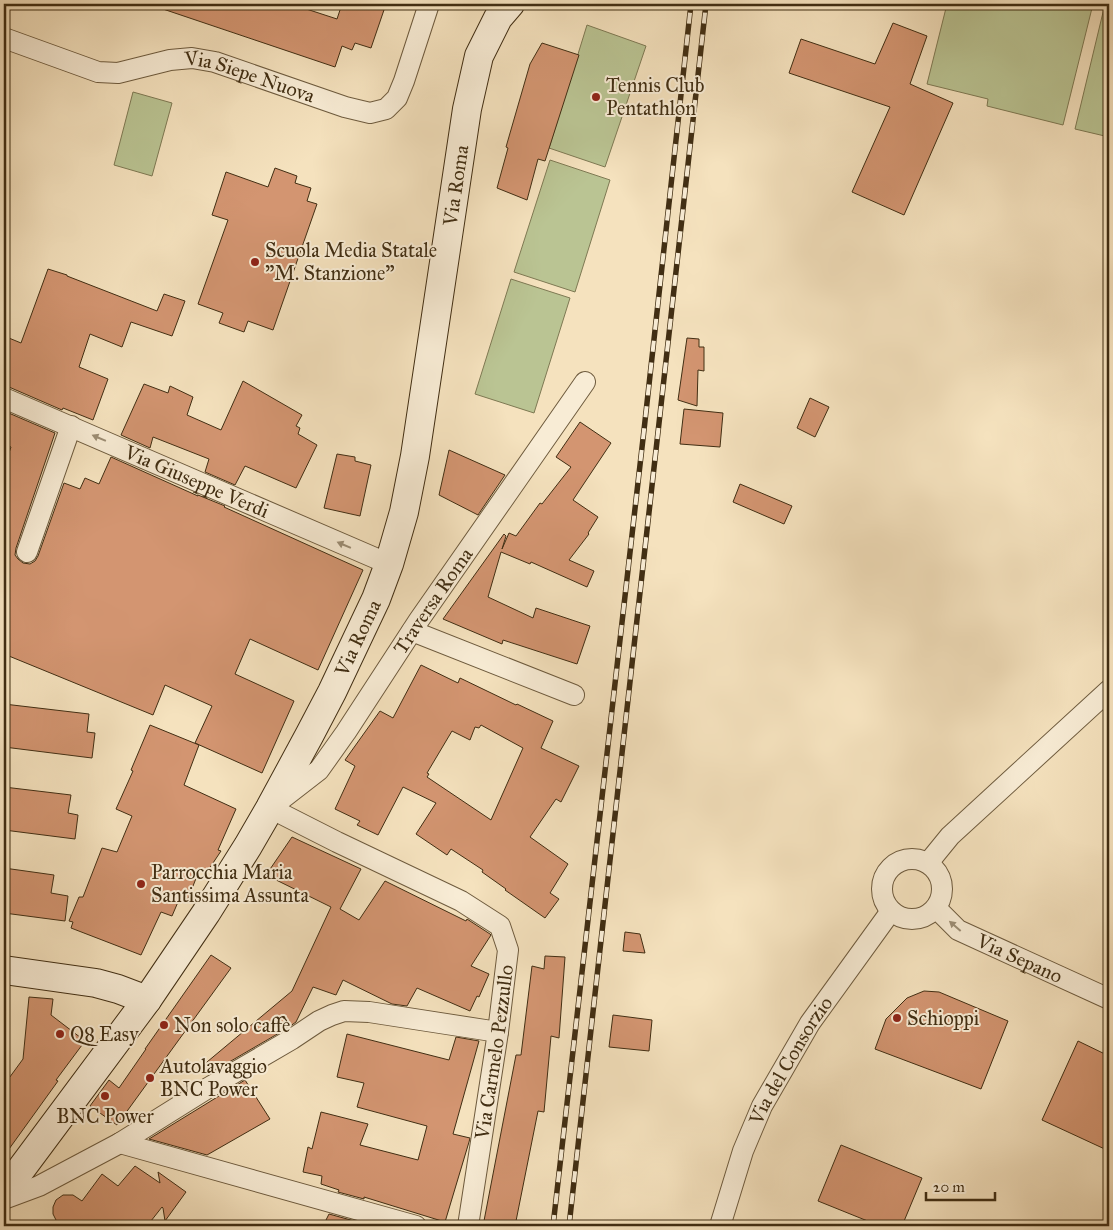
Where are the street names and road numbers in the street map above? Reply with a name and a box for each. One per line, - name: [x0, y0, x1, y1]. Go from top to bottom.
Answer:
- street label: Via Siepe Nuova: [183, 45, 318, 108]
- street label: Via Roma: [437, 143, 474, 229]
- street label: Via Giuseppe Verdi: [120, 439, 273, 523]
- street label: Traversa Roma: [388, 543, 478, 658]
- street label: Via Roma: [329, 595, 386, 681]
- street label: Via Sepano: [972, 928, 1066, 988]
- street label: Via Carmelo Pezzullo: [469, 963, 518, 1142]
- street label: Via del Consorzio: [743, 991, 837, 1129]

